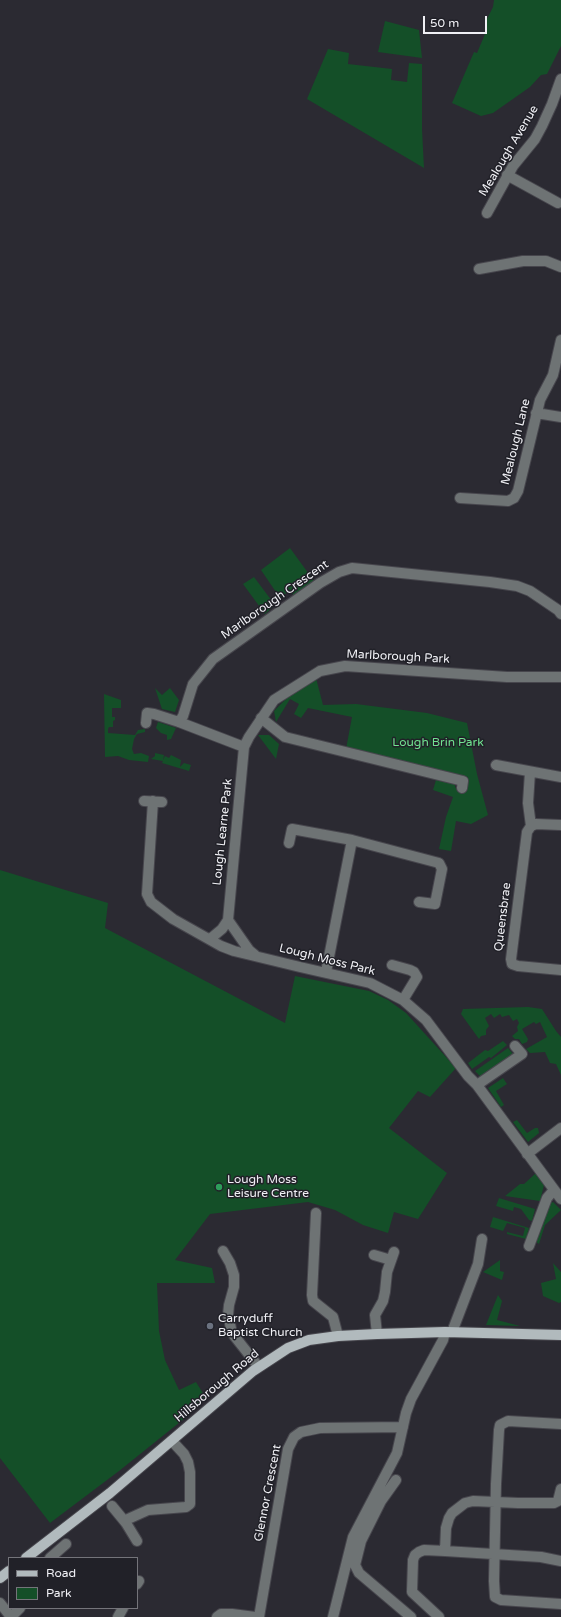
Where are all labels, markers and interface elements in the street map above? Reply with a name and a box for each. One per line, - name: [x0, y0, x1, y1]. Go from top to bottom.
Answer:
- scale bar: [425, 8, 489, 34]
- text: 50 m: [430, 16, 459, 30]
- street label: Mealough Avenue: [476, 103, 542, 199]
- street label: Mealough Lane: [498, 397, 534, 487]
- street label: Marlborough Crescent: [218, 557, 332, 643]
- street label: Marlborough Park: [346, 647, 450, 667]
- park label: Lough Brin Park: [392, 736, 484, 750]
- street label: Lough Learne Park: [210, 778, 236, 886]
- street label: Queensbrae: [492, 882, 514, 952]
- street label: Lough Moss Park: [277, 941, 377, 979]
- place label: Lough Moss Leisure Centre: [227, 1173, 309, 1201]
- marker: Lough Moss Leisure Centre: [214, 1182, 224, 1192]
- place label: Carryduff Baptist Church: [218, 1312, 303, 1340]
- marker: Carryduff Baptist Church: [205, 1321, 215, 1331]
- street label: Hillsborough Road: [172, 1347, 262, 1425]
- street label: Glennor Crescent: [252, 1443, 284, 1543]
- legend: [8, 1557, 138, 1609]
- text: Road: [46, 1566, 76, 1580]
- text: Park: [46, 1586, 72, 1600]

